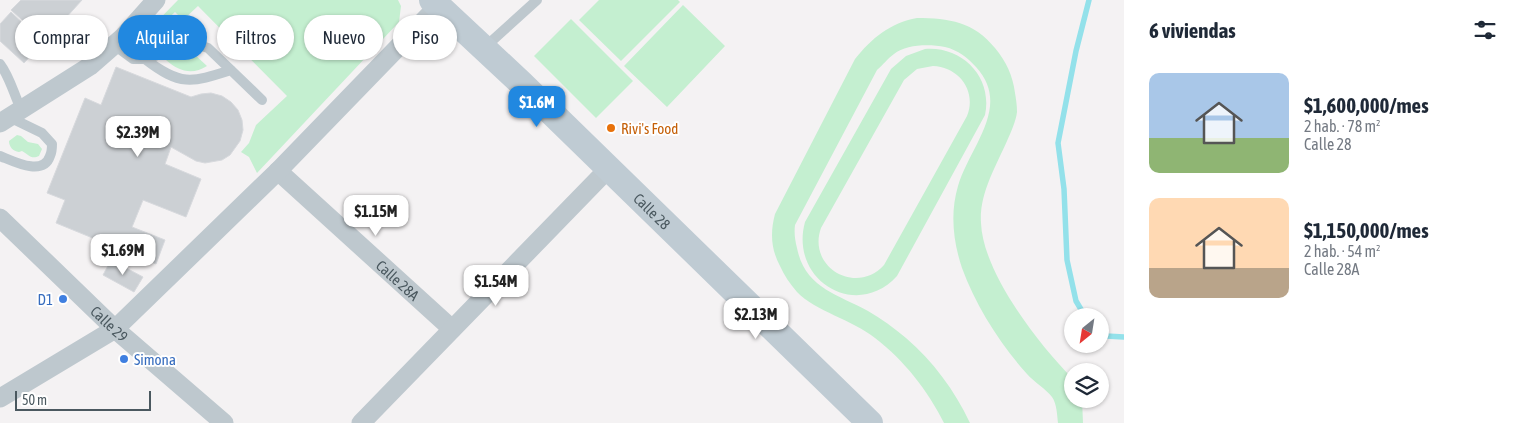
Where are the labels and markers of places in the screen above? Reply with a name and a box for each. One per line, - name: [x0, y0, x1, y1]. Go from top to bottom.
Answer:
- pin: $1.6M: [502, 86, 572, 128]
- pin: $2.39M: [97, 116, 179, 158]
- place label: Rivi's Food: [621, 120, 678, 137]
- marker: Rivi's Food: [605, 122, 617, 134]
- pin: $1.15M: [335, 194, 417, 237]
- pin: $1.69M: [82, 234, 164, 276]
- pin: $1.54M: [455, 264, 537, 307]
- place label: D1: [38, 291, 53, 308]
- marker: D1: [57, 293, 69, 305]
- pin: $2.13M: [715, 298, 797, 340]
- place label: Simona: [134, 351, 176, 368]
- marker: Simona: [118, 353, 130, 365]

